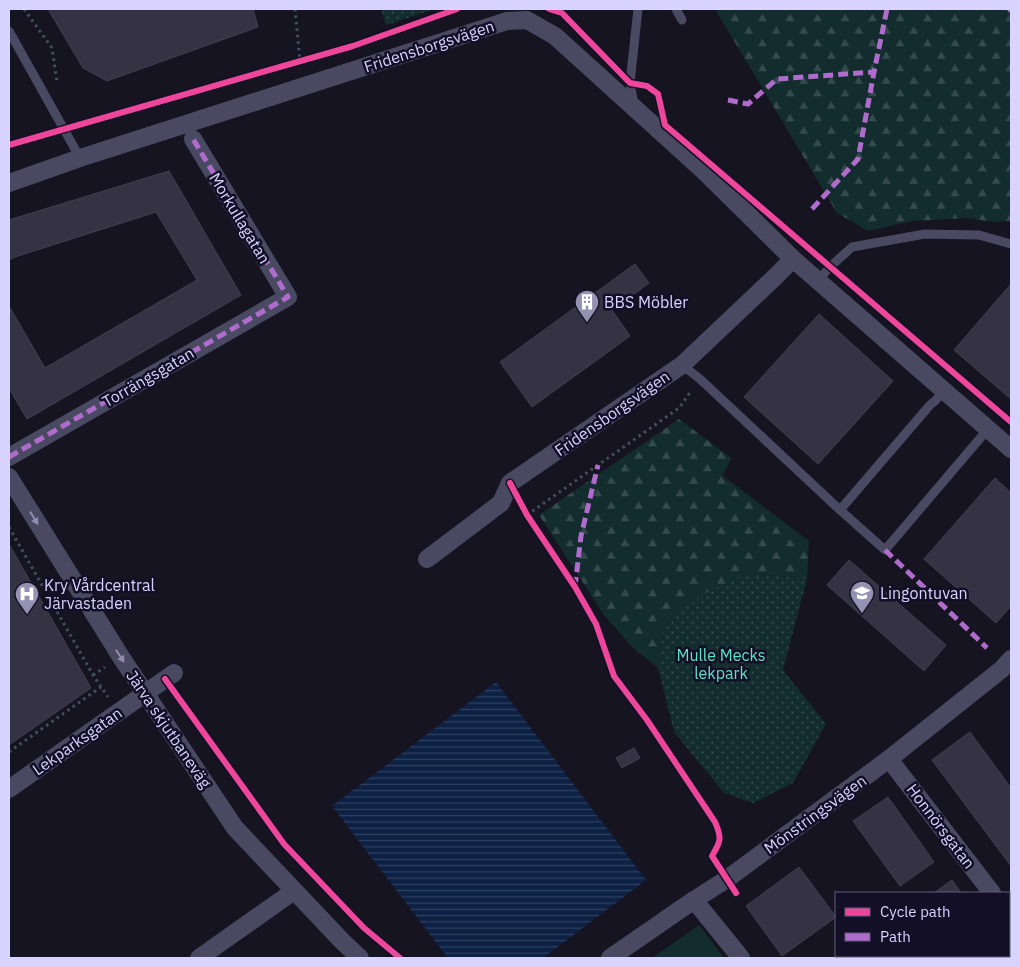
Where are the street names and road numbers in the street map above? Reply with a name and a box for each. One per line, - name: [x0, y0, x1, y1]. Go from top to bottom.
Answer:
- street label: Fridensborgsvägen: [361, 16, 497, 76]
- street label: Morkullagatan: [205, 169, 275, 267]
- street label: Torrängsgatan: [99, 343, 197, 411]
- street label: Fridensborgsvägen: [551, 366, 673, 460]
- street label: Järva skjutbaneväg: [122, 666, 216, 792]
- street label: Lekparksgatan: [28, 703, 126, 779]
- street label: Mönstringsvägen: [760, 770, 870, 858]
- street label: Honnörsgatan: [903, 780, 979, 872]

